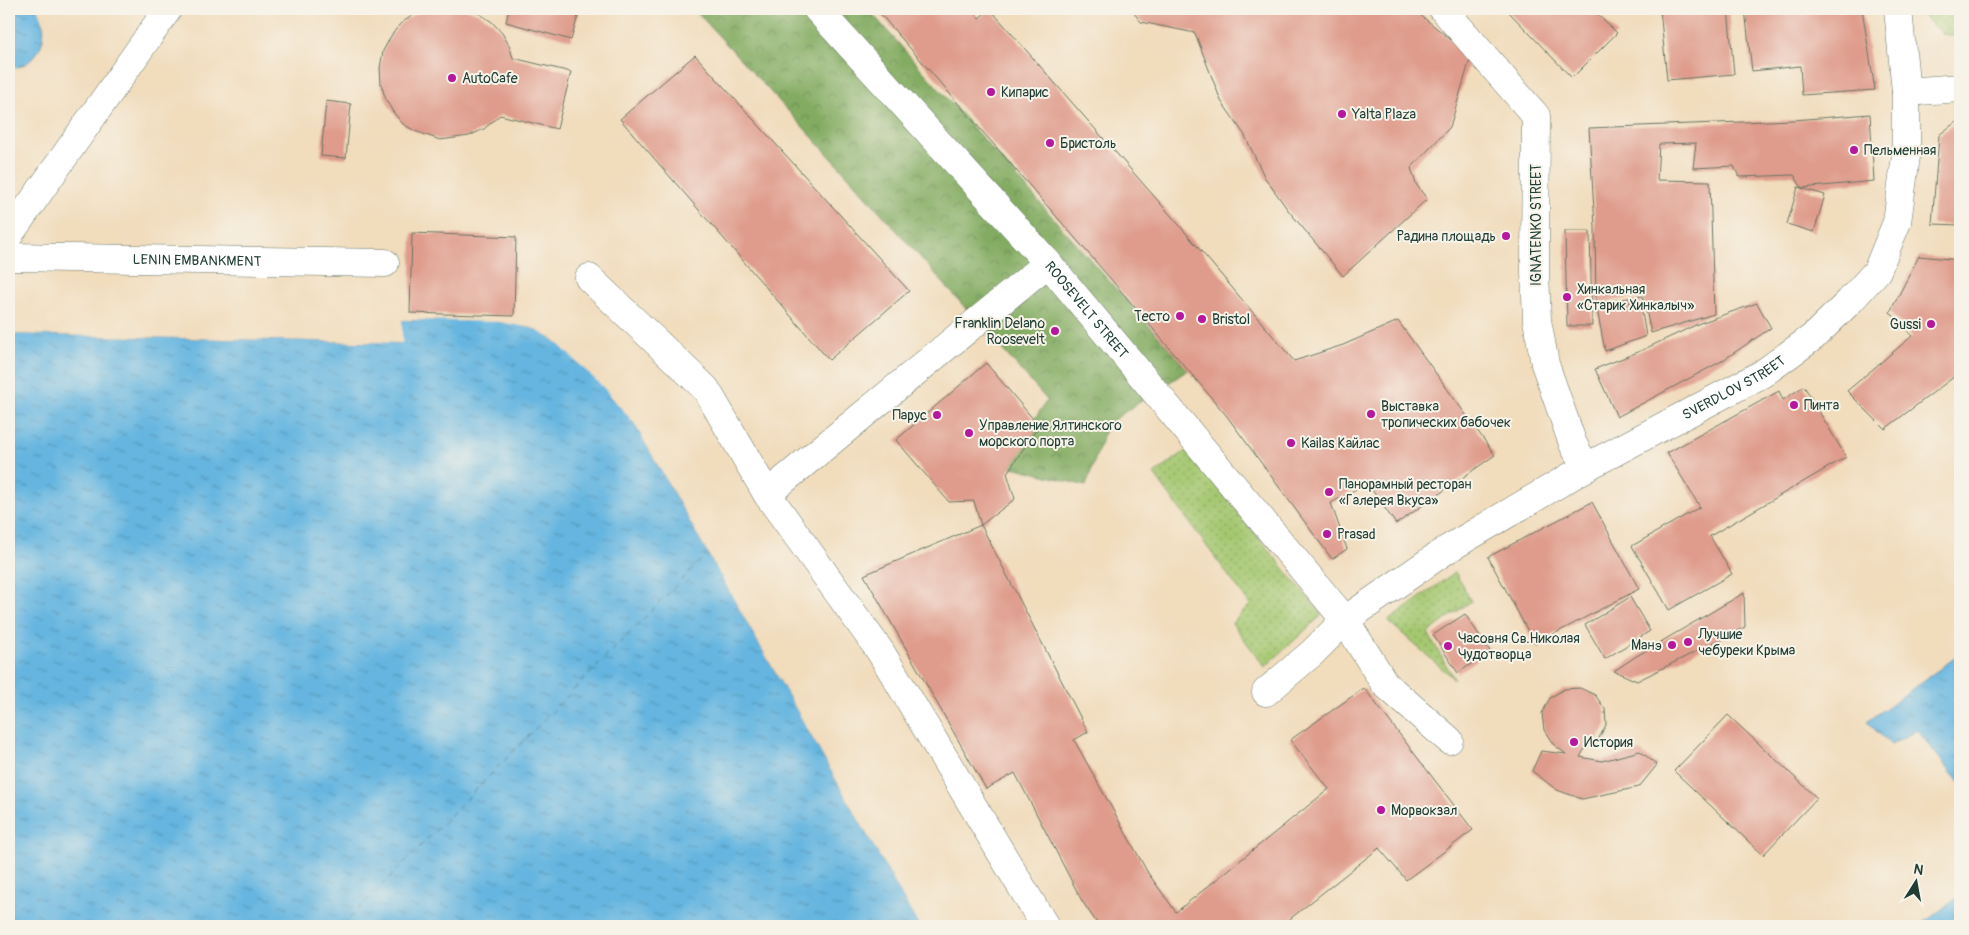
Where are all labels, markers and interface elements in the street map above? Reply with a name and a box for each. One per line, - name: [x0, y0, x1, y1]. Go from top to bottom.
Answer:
- place label: AutoCafe: [462, 70, 518, 87]
- marker: AutoCafe: [446, 72, 458, 84]
- place label: Кипариc: [1001, 84, 1049, 101]
- marker: Кипариc: [985, 86, 997, 98]
- place label: Yalta Plaza: [1351, 106, 1416, 123]
- marker: Yalta Plaza: [1336, 108, 1348, 120]
- place label: Бристоль: [1060, 135, 1116, 152]
- marker: Бристоль: [1044, 137, 1056, 149]
- place label: Пельменная: [1864, 142, 1936, 159]
- marker: Пельменная: [1848, 144, 1860, 156]
- street label: IGNATENKO STREET: [1528, 164, 1545, 286]
- place label: Радина площадь: [1397, 228, 1496, 245]
- marker: Радина площадь: [1500, 230, 1512, 242]
- street label: LENIN EMBANKMENT: [133, 250, 262, 270]
- street label: ROOSEVELT STREET: [1042, 258, 1132, 362]
- place label: Хинкальная «Старик Хинкалыч»: [1577, 281, 1694, 314]
- marker: Хинкальная «Старик Хинкалыч»: [1561, 291, 1573, 303]
- place label: Тесто: [1134, 308, 1170, 325]
- marker: Тесто: [1174, 310, 1186, 322]
- place label: Bristol: [1212, 311, 1250, 328]
- marker: Bristol: [1196, 313, 1208, 325]
- place label: Franklin Delano Roosevelt: [954, 315, 1045, 348]
- place label: Gussi: [1890, 316, 1921, 333]
- marker: Gussi: [1925, 318, 1937, 330]
- marker: Franklin Delano Roosevelt: [1049, 325, 1061, 337]
- street label: SVERDLOV STREET: [1679, 352, 1788, 423]
- place label: Пинта: [1804, 397, 1839, 414]
- place label: Выставка тропических бабочек: [1381, 398, 1511, 431]
- marker: Пинта: [1788, 399, 1800, 411]
- place label: Парус: [892, 407, 927, 424]
- marker: Выставка тропических бабочек: [1365, 408, 1377, 420]
- marker: Парус: [931, 409, 943, 421]
- place label: Управление Ялтинского морского порта: [979, 417, 1122, 450]
- marker: Управление Ялтинского морского порта: [963, 427, 975, 439]
- place label: Kailas Кайлас: [1301, 435, 1380, 452]
- marker: Kailas Кайлас: [1285, 437, 1297, 449]
- place label: Панорамный ресторан «Галерея Вкуса»: [1339, 476, 1471, 509]
- marker: Панорамный ресторан «Галерея Вкуса»: [1323, 486, 1335, 498]
- place label: Prasad: [1337, 526, 1376, 543]
- marker: Prasad: [1321, 528, 1333, 540]
- place label: Лучшие чебуреки Крыма: [1697, 626, 1795, 659]
- place label: Часовня Св.Николая Чудотворца: [1458, 630, 1580, 663]
- marker: Лучшие чебуреки Крыма: [1682, 636, 1694, 648]
- place label: Манэ: [1631, 637, 1662, 654]
- marker: Манэ: [1666, 639, 1678, 651]
- marker: Часовня Св.Николая Чудотворца: [1442, 640, 1454, 652]
- place label: История: [1584, 734, 1633, 751]
- marker: История: [1568, 736, 1580, 748]
- place label: Морвокзал: [1391, 802, 1457, 819]
- marker: Морвокзал: [1375, 804, 1387, 816]
- north arrow: [1892, 858, 1942, 908]
- text: N: [1912, 860, 1925, 879]

